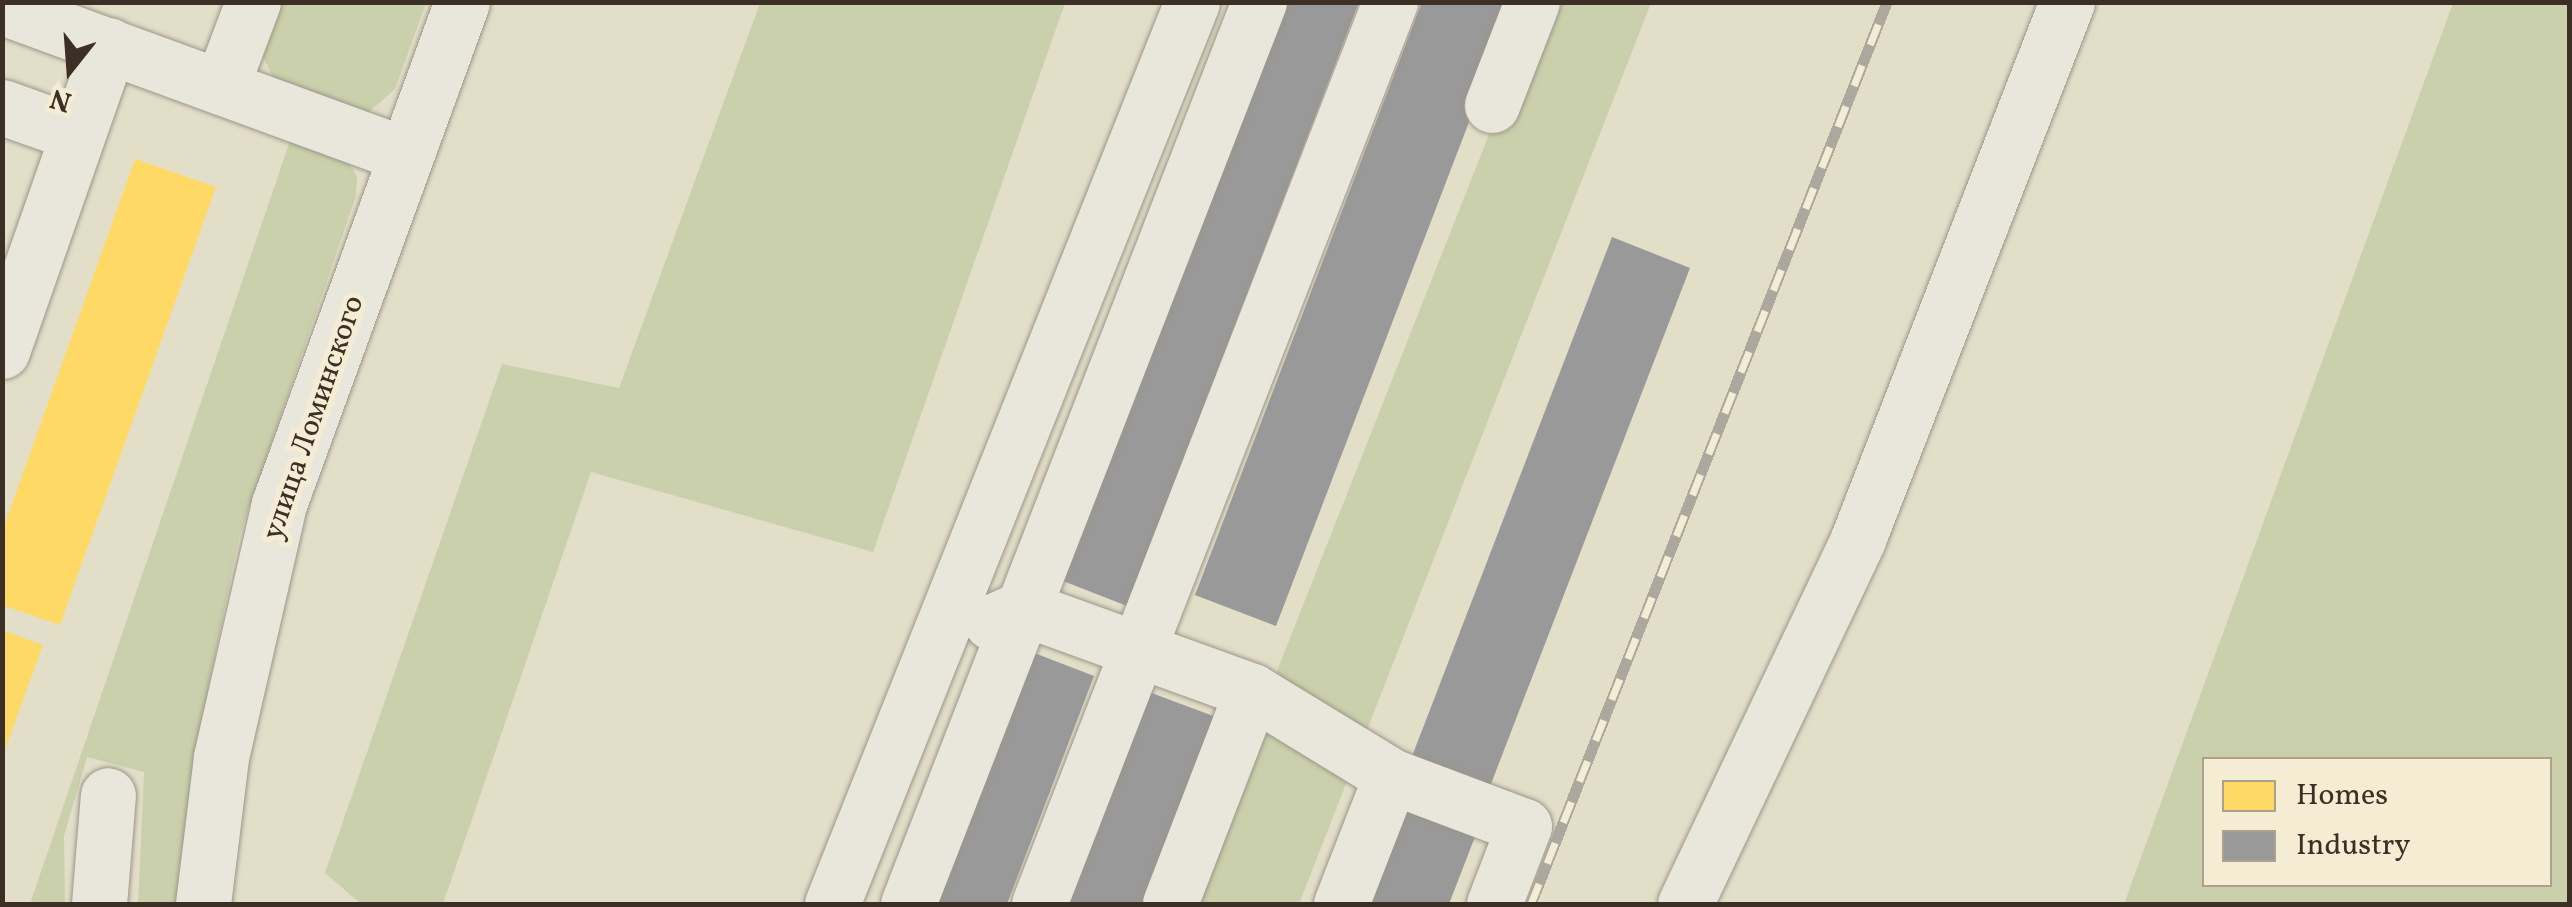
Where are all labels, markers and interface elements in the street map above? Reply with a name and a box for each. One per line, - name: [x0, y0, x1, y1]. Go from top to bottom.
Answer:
- north arrow: [20, 20, 120, 120]
- text: N: [46, 78, 77, 121]
- street label: улица Ломинского: [255, 291, 373, 545]
- legend: [2202, 757, 2552, 887]
- text: Homes: [2296, 775, 2388, 817]
- text: Industry: [2296, 825, 2411, 867]

